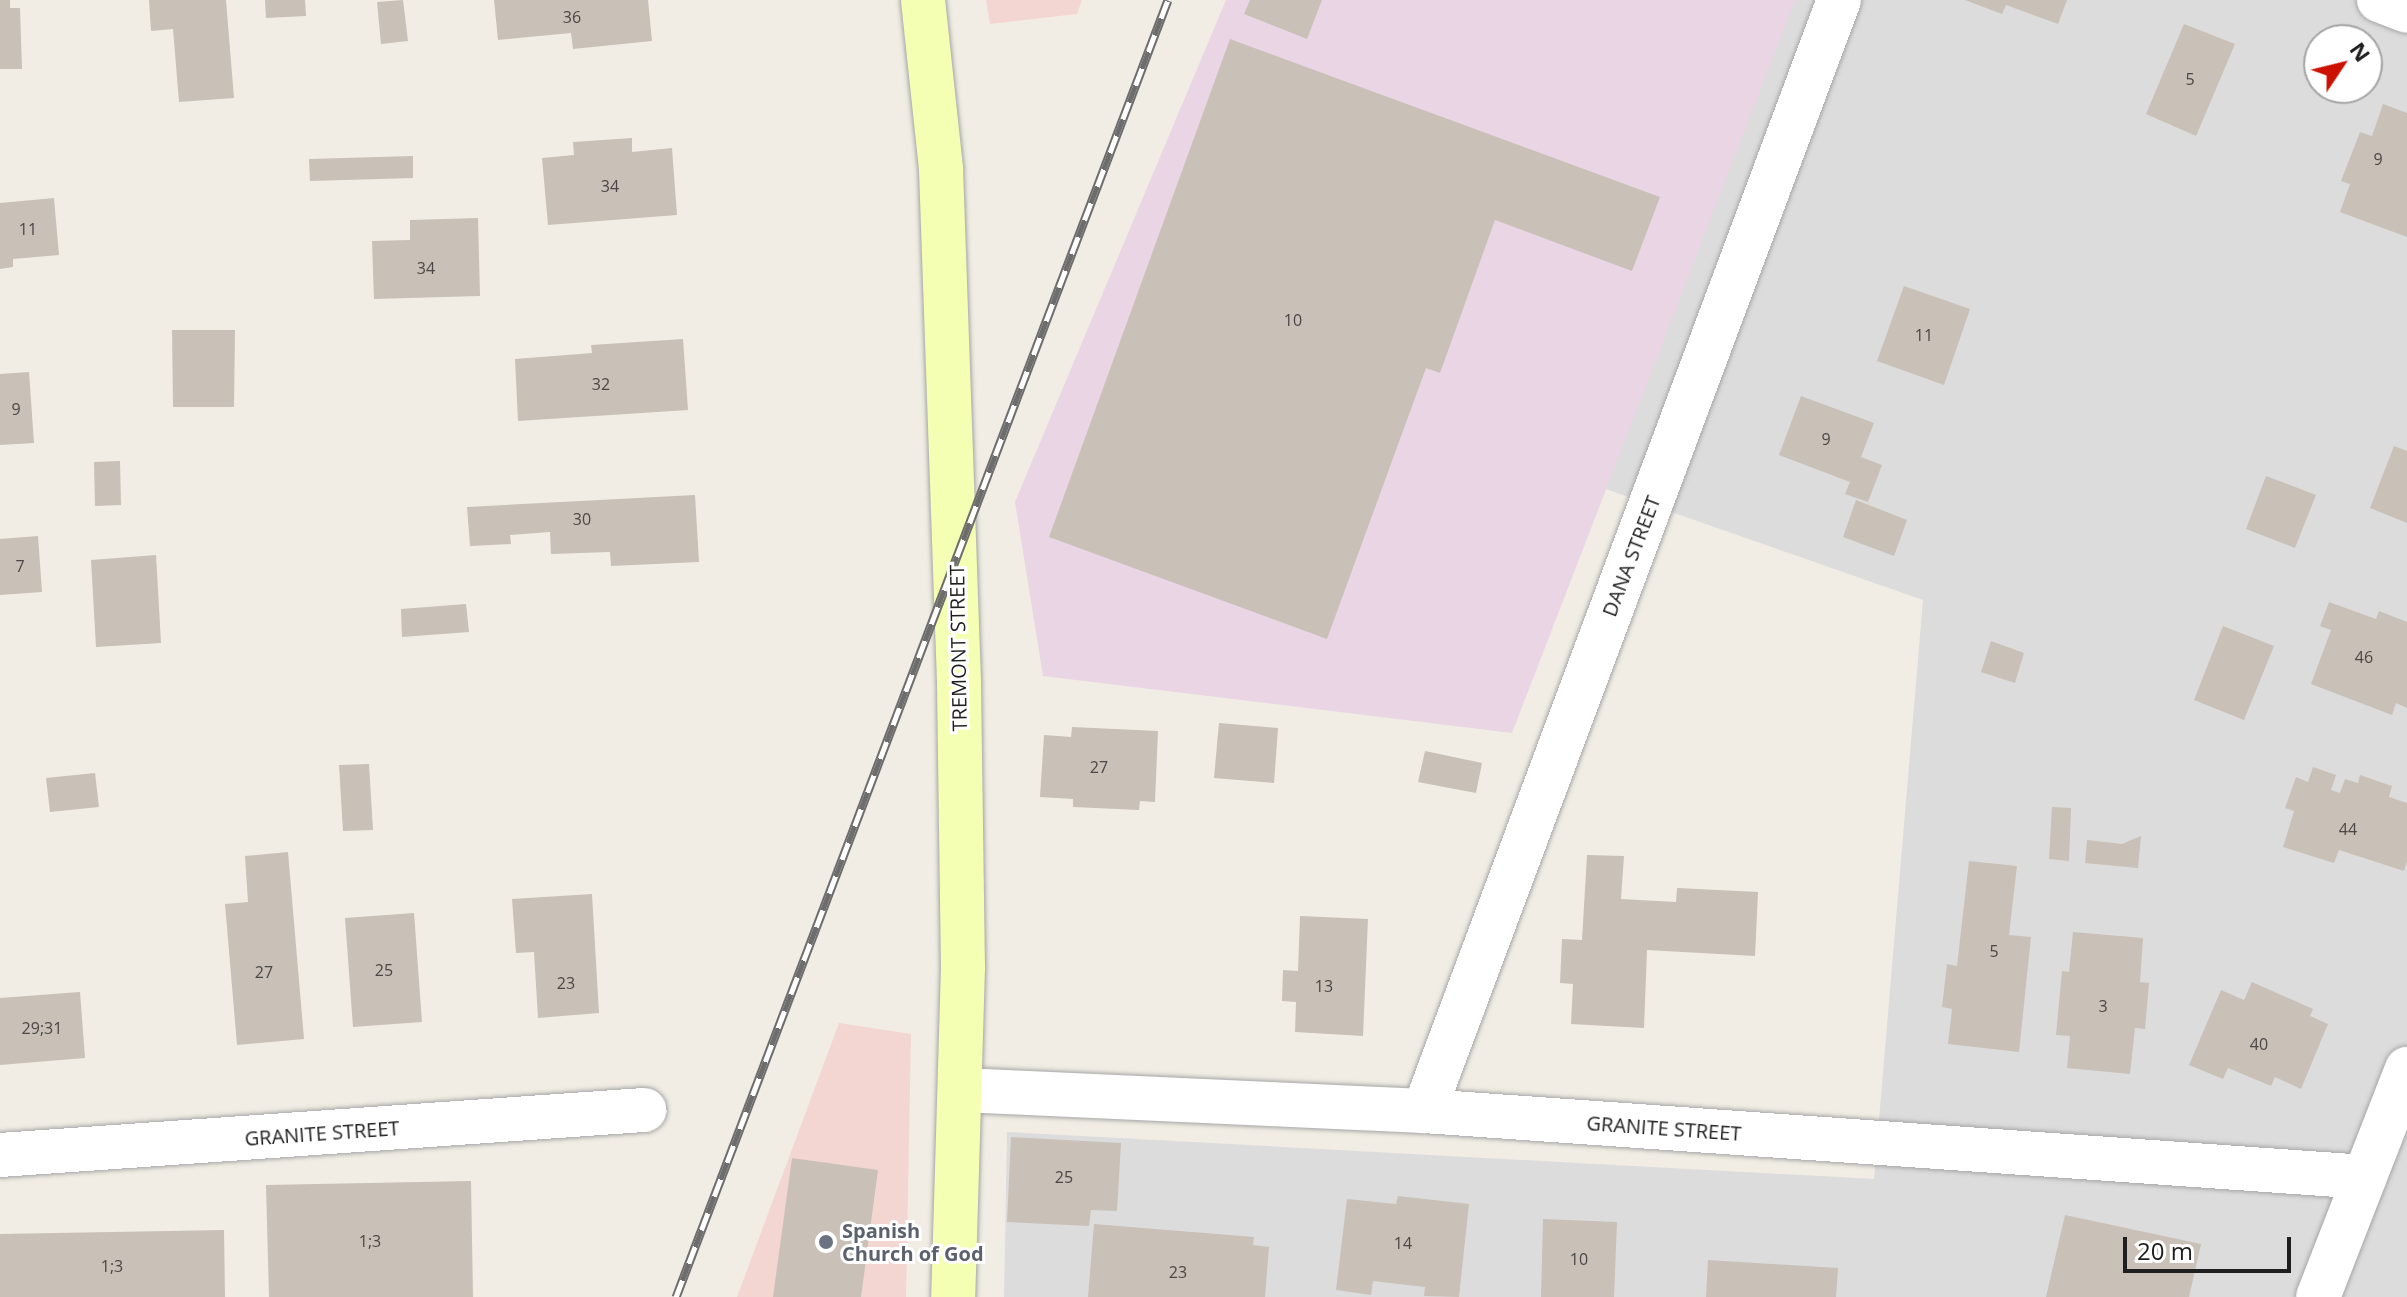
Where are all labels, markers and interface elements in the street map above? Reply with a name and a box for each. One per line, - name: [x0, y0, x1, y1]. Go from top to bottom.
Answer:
- house number: 36: [563, 7, 581, 27]
- north arrow: [2303, 24, 2383, 104]
- text: N: [2344, 35, 2378, 67]
- house number: 5: [2185, 69, 2195, 89]
- house number: 9: [2373, 149, 2383, 169]
- house number: 34: [601, 176, 619, 196]
- house number: 11: [19, 219, 37, 239]
- house number: 34: [417, 258, 435, 278]
- house number: 10: [1284, 310, 1302, 330]
- house number: 11: [1915, 325, 1933, 345]
- house number: 32: [592, 374, 610, 394]
- house number: 9: [11, 399, 21, 419]
- house number: 9: [1821, 429, 1831, 449]
- street label: DANA STREET: [1597, 492, 1665, 620]
- house number: 30: [573, 509, 591, 529]
- house number: 7: [15, 556, 25, 576]
- street label: TREMONT STREET: [945, 564, 971, 732]
- house number: 46: [2355, 647, 2373, 667]
- house number: 27: [1090, 757, 1108, 777]
- house number: 44: [2339, 819, 2357, 839]
- house number: 5: [1989, 941, 1999, 961]
- house number: 25: [375, 960, 393, 980]
- house number: 27: [255, 962, 273, 982]
- house number: 23: [557, 973, 575, 993]
- house number: 13: [1315, 976, 1333, 996]
- house number: 3: [2098, 996, 2108, 1016]
- house number: 29;31: [22, 1018, 62, 1038]
- house number: 40: [2250, 1034, 2268, 1054]
- street label: GRANITE STREET: [1586, 1111, 1742, 1145]
- street label: GRANITE STREET: [244, 1116, 400, 1150]
- house number: 25: [1055, 1167, 1073, 1187]
- place label: Spanish Church of God: [842, 1218, 984, 1265]
- scale bar: [2127, 1221, 2295, 1271]
- house number: 1;3: [359, 1231, 381, 1251]
- marker: Spanish Church of God: [817, 1233, 835, 1251]
- house number: 14: [1394, 1233, 1412, 1253]
- text: 20 m: [2137, 1234, 2193, 1267]
- house number: 10: [1570, 1249, 1588, 1269]
- house number: 1;3: [101, 1256, 123, 1276]
- house number: 23: [1169, 1262, 1187, 1282]

